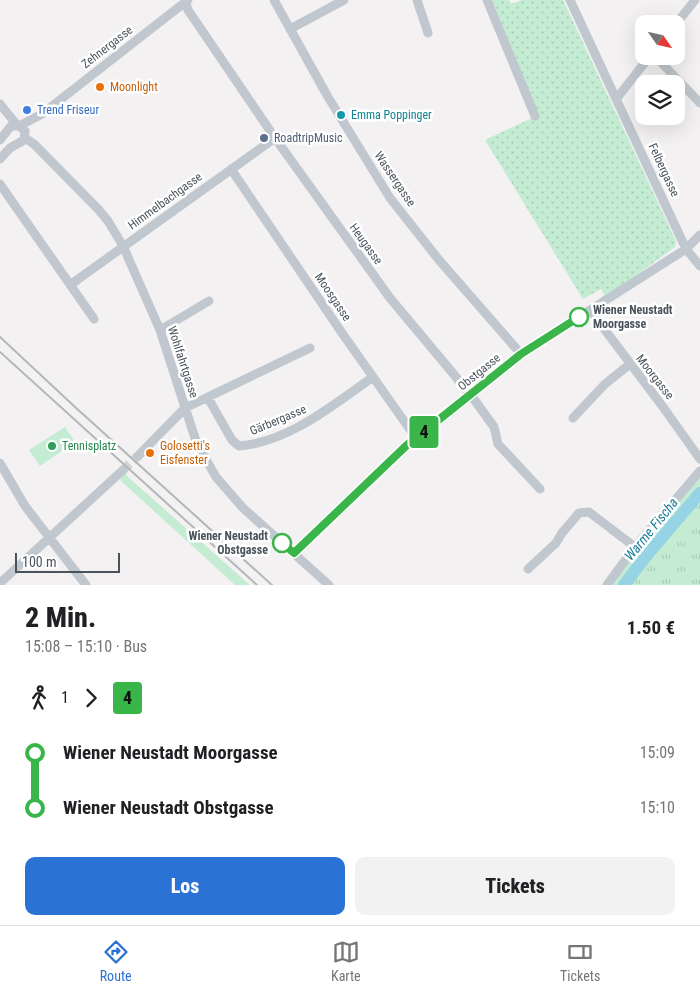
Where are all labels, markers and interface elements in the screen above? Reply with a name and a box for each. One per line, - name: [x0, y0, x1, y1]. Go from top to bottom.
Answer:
- north arrow: [635, 15, 685, 65]
- map controls: [635, 15, 685, 125]
- street label: Zehnergasse: [79, 23, 136, 71]
- button: layers: [635, 75, 685, 125]
- place label: Moonlight: [110, 80, 158, 94]
- marker: Moonlight: [94, 81, 106, 93]
- place label: Trend Friseur: [37, 103, 99, 117]
- marker: Trend Friseur: [21, 104, 33, 116]
- place label: Emma Poppinger: [351, 108, 432, 122]
- marker: Emma Poppinger: [335, 109, 347, 121]
- place label: RoadtripMusic: [274, 131, 343, 145]
- marker: RoadtripMusic: [258, 132, 270, 144]
- street label: Felbergasse: [646, 141, 683, 199]
- street label: Wassergasse: [372, 149, 419, 209]
- street label: Himmelbachgasse: [125, 169, 205, 232]
- street label: Heugasse: [346, 221, 386, 267]
- street label: Moosgasse: [312, 270, 354, 324]
- place label: Wiener Neustadt Moorgasse: [593, 303, 673, 331]
- marker: Wiener Neustadt Moorgasse: [569, 307, 589, 327]
- street label: Wohlfahrtgasse: [165, 324, 201, 400]
- street label: Obstgasse: [455, 350, 503, 393]
- street label: Moorgasse: [633, 352, 677, 402]
- street label: Gärbergasse: [248, 402, 309, 438]
- line badge: 4: [408, 416, 440, 448]
- text: 4: [419, 421, 429, 442]
- place label: Tennisplatz: [62, 439, 116, 453]
- place label: Golosetti's Eisfenster: [160, 439, 210, 467]
- marker: Tennisplatz: [46, 440, 58, 452]
- marker: Golosetti's Eisfenster: [144, 447, 156, 459]
- water label: Warme Fischa: [621, 495, 681, 563]
- place label: Wiener Neustadt Obstgasse: [188, 529, 268, 557]
- marker: Wiener Neustadt Obstgasse: [272, 533, 292, 553]
- scale bar: [15, 550, 120, 573]
- text: 100 m: [22, 554, 57, 570]
- text: 2 Min.: [25, 601, 96, 634]
- text: 1.50 €: [627, 616, 675, 639]
- text: 15:08 – 15:10 · Bus: [25, 637, 147, 656]
- icon: walk: [25, 684, 53, 712]
- icon: forward: [77, 684, 105, 712]
- text: 4: [123, 687, 132, 708]
- text: 1: [61, 688, 69, 707]
- text: Wiener Neustadt Moorgasse: [63, 741, 278, 764]
- text: 15:09: [640, 743, 675, 762]
- text: Wiener Neustadt Obstgasse: [63, 796, 274, 819]
- text: 15:10: [640, 798, 675, 817]
- button: Los: [25, 857, 345, 915]
- button: Tickets: [355, 857, 675, 915]
- tab: Route: [100, 938, 132, 984]
- tab: Karte: [331, 938, 361, 984]
- tab: Tickets: [560, 938, 600, 984]

